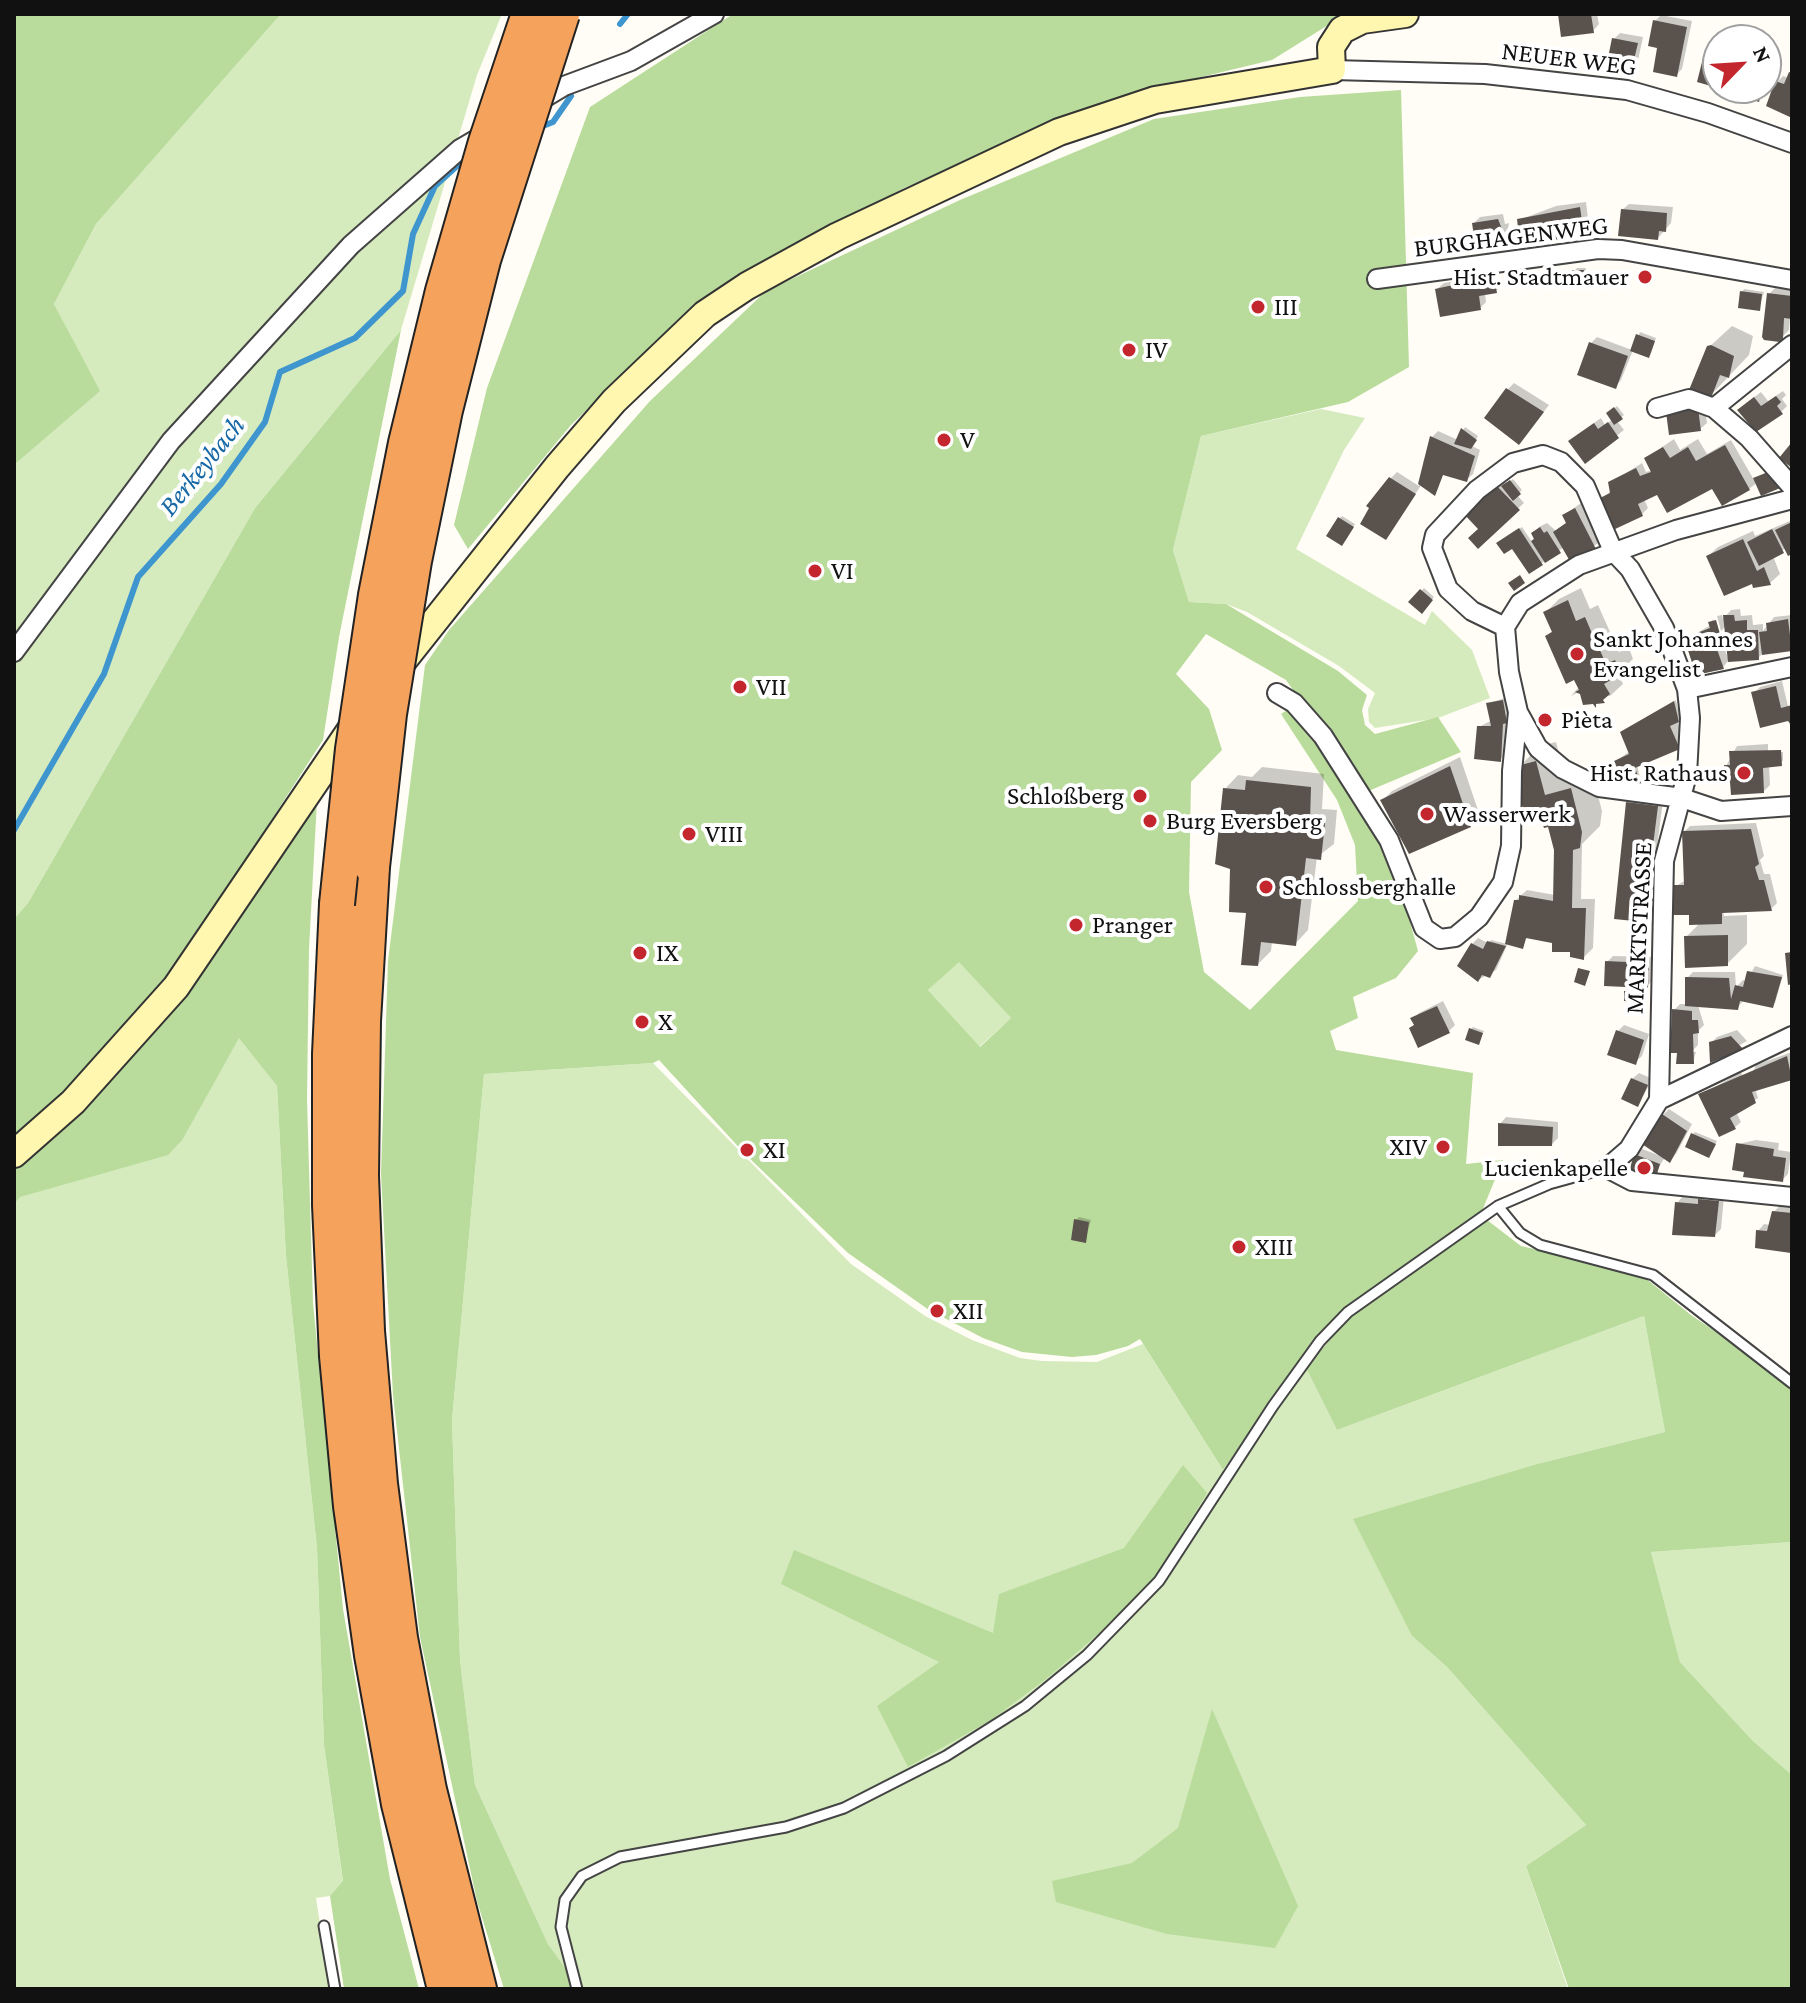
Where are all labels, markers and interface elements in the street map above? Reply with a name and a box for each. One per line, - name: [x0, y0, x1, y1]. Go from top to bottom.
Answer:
- north arrow: [1702, 24, 1782, 104]
- street label: NEUER WEG: [1500, 35, 1638, 83]
- text: N: [1748, 42, 1777, 67]
- street label: BURGHAGENWEG: [1412, 210, 1610, 264]
- place label: Hist. Stadtmauer: [1453, 261, 1629, 293]
- marker: Hist. Stadtmauer: [1636, 268, 1654, 286]
- place label: III: [1274, 291, 1298, 323]
- marker: III: [1249, 298, 1267, 316]
- place label: IV: [1145, 334, 1168, 366]
- marker: IV: [1120, 341, 1138, 359]
- water label: Berkeybach: [152, 409, 252, 523]
- place label: V: [960, 424, 975, 456]
- marker: V: [935, 431, 953, 449]
- place label: VI: [831, 555, 854, 587]
- marker: VI: [806, 562, 824, 580]
- place label: Sankt Johannes Evangelist: [1593, 623, 1753, 684]
- marker: Sankt Johannes Evangelist: [1568, 645, 1586, 663]
- place label: VII: [756, 671, 787, 703]
- marker: VII: [731, 678, 749, 696]
- place label: Pièta: [1561, 704, 1613, 736]
- marker: Pièta: [1536, 711, 1554, 729]
- place label: Hist. Rathaus: [1590, 757, 1728, 789]
- marker: Hist. Rathaus: [1735, 764, 1753, 782]
- place label: Schloßberg: [1007, 780, 1124, 812]
- marker: Schloßberg: [1131, 787, 1149, 805]
- place label: Wasserwerk: [1443, 798, 1571, 830]
- place label: Burg Eversberg: [1166, 805, 1322, 837]
- marker: Wasserwerk: [1418, 805, 1436, 823]
- marker: Burg Eversberg: [1141, 812, 1159, 830]
- place label: VIII: [705, 818, 743, 850]
- marker: VIII: [680, 825, 698, 843]
- street label: MARKTSTRASSE: [1619, 841, 1659, 1015]
- place label: Schlossberghalle: [1282, 871, 1456, 903]
- marker: Schlossberghalle: [1257, 878, 1275, 896]
- place label: Pranger: [1092, 909, 1173, 941]
- marker: Pranger: [1067, 916, 1085, 934]
- place label: IX: [656, 937, 679, 969]
- marker: IX: [631, 944, 649, 962]
- place label: X: [658, 1006, 673, 1038]
- marker: X: [633, 1013, 651, 1031]
- place label: XIV: [1389, 1131, 1427, 1163]
- place label: XI: [763, 1134, 786, 1166]
- marker: XIV: [1434, 1138, 1452, 1156]
- marker: XI: [738, 1141, 756, 1159]
- place label: Lucienkapelle: [1484, 1152, 1628, 1184]
- marker: Lucienkapelle: [1635, 1159, 1653, 1177]
- place label: XIII: [1255, 1231, 1293, 1263]
- marker: XIII: [1230, 1238, 1248, 1256]
- place label: XII: [953, 1295, 984, 1327]
- marker: XII: [928, 1302, 946, 1320]

